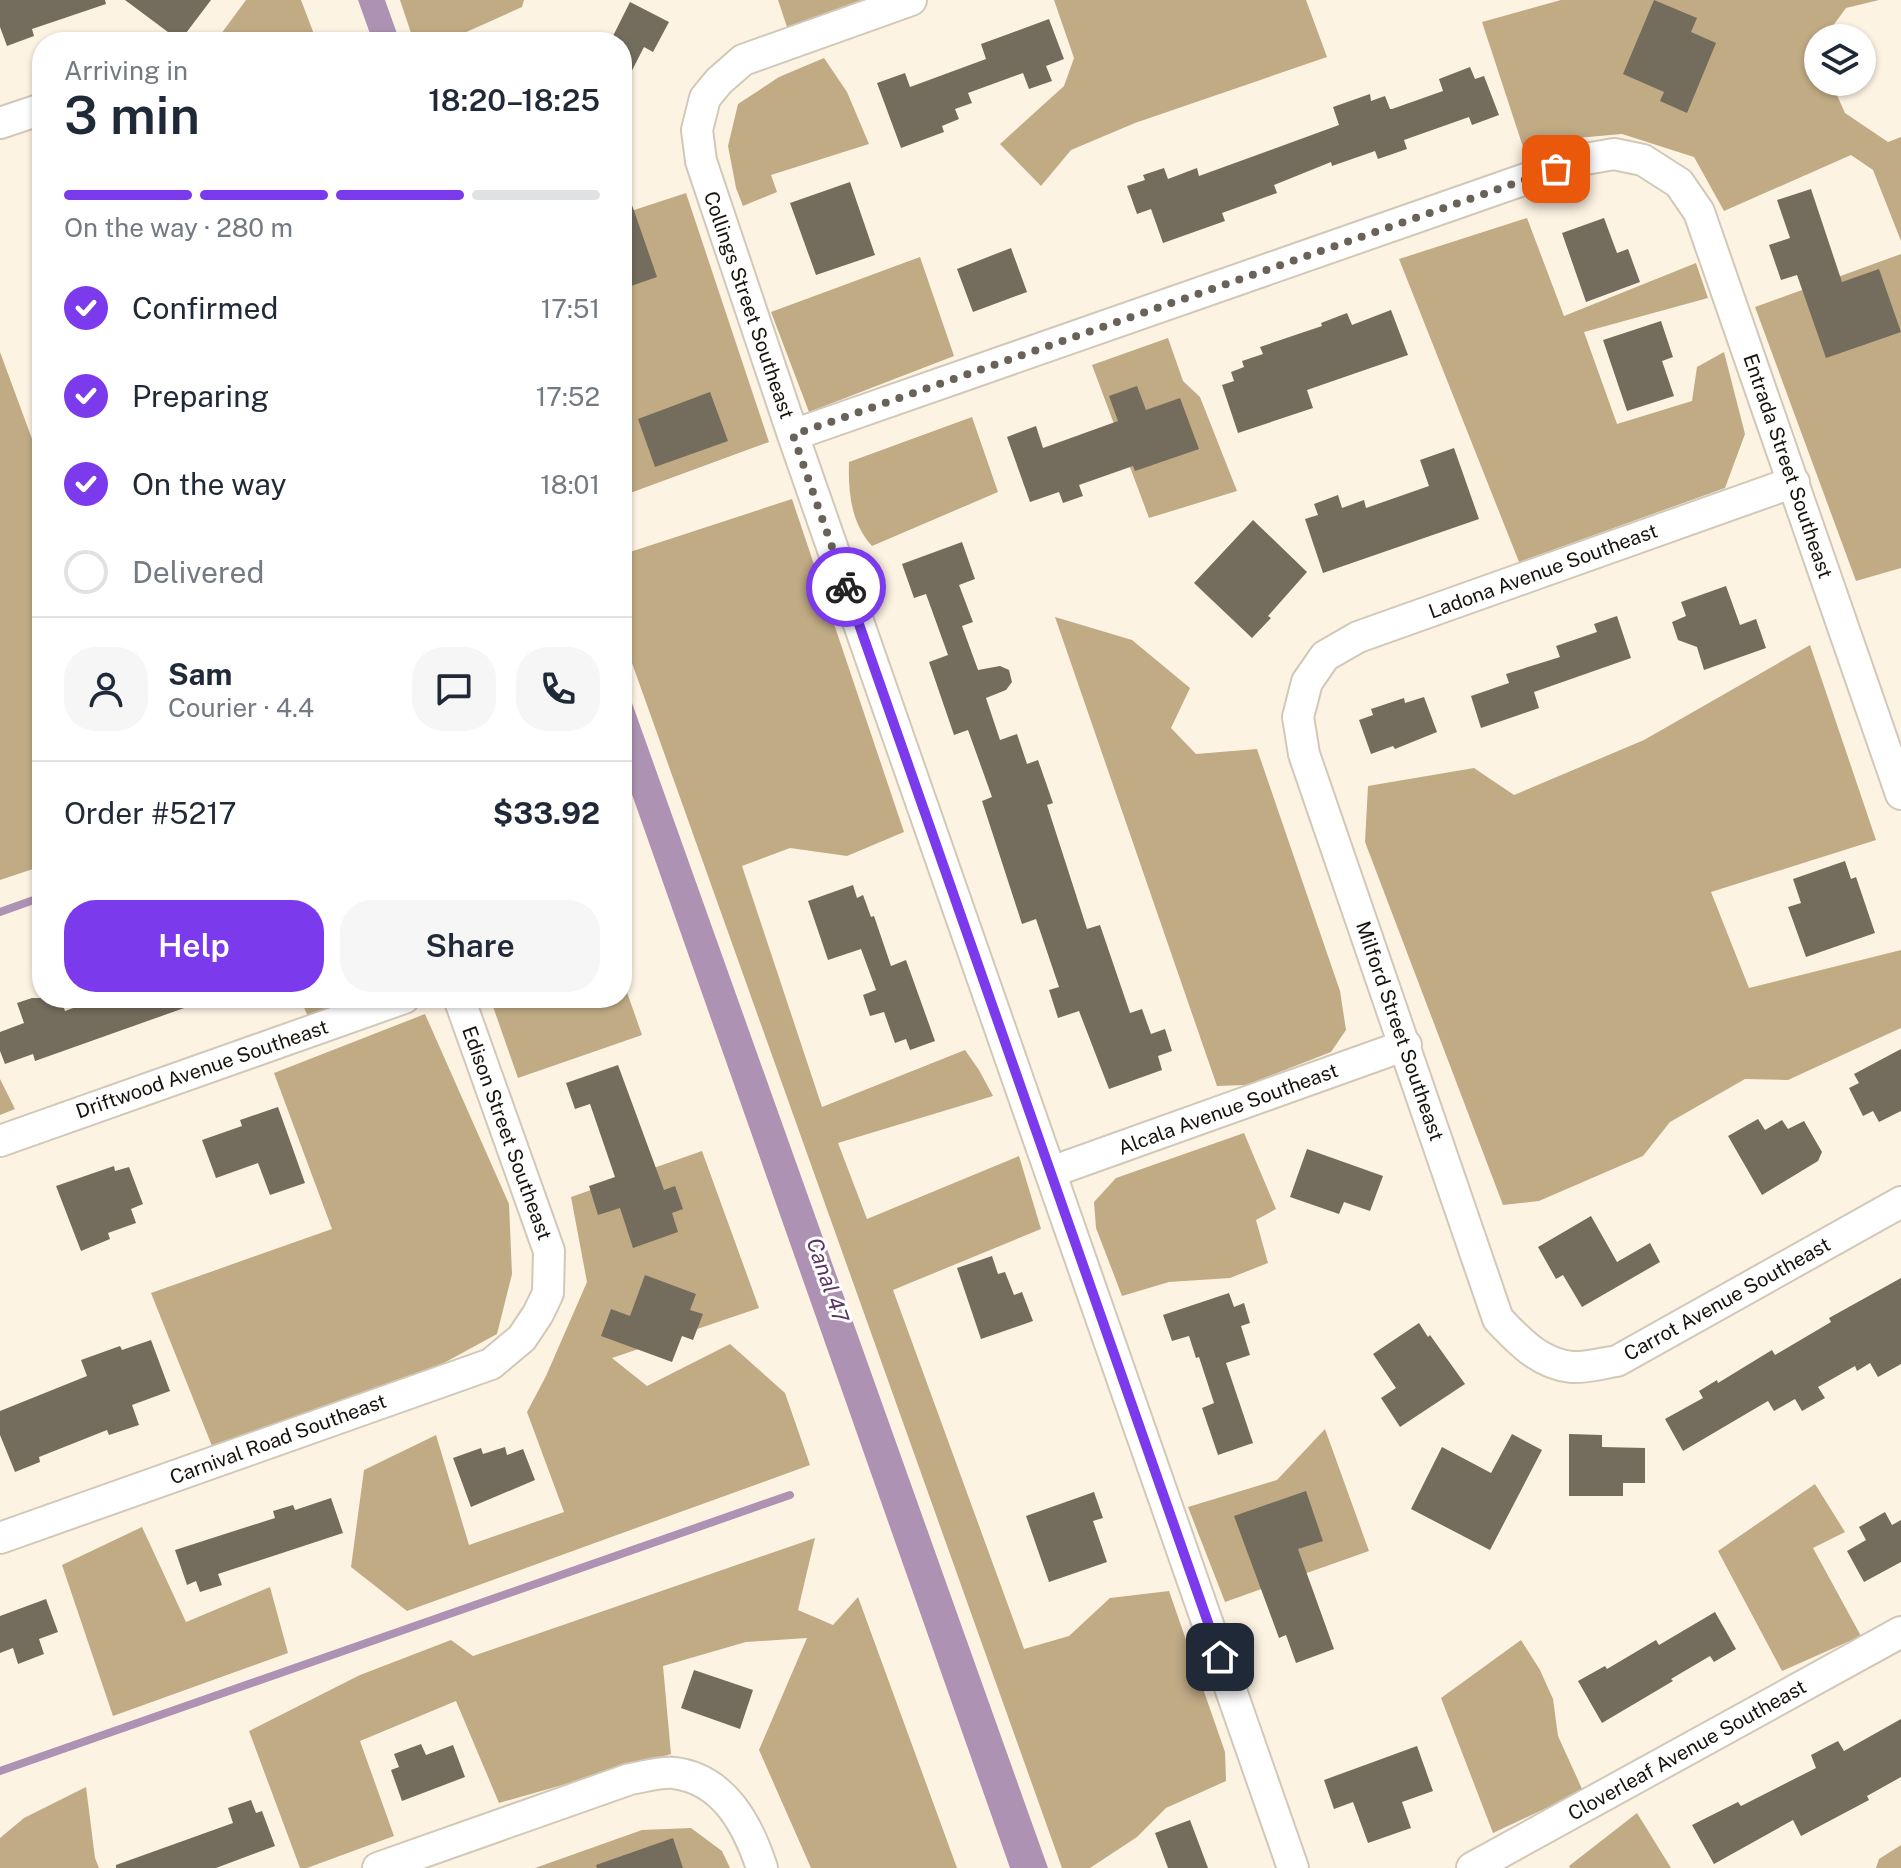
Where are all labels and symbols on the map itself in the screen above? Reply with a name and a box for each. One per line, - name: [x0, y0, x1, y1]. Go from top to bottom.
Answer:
- pin: [1522, 135, 1590, 203]
- street label: Collings Street Southeast: [699, 188, 799, 422]
- street label: Entrada Street Southeast: [1738, 350, 1838, 582]
- street label: Ladona Avenue Southeast: [1425, 518, 1661, 624]
- courier: [806, 547, 886, 627]
- street label: Milford Street Southeast: [1351, 918, 1449, 1144]
- street label: Driftwood Avenue Southeast: [73, 1014, 331, 1124]
- street label: Edison Street Southeast: [457, 1023, 557, 1243]
- street label: Alcala Avenue Southeast: [1115, 1058, 1341, 1160]
- street label: Carrot Avenue Southeast: [1620, 1232, 1834, 1366]
- water label: Canal 47: [801, 1234, 855, 1327]
- street label: Carnival Road Southeast: [167, 1389, 389, 1489]
- pin: [1186, 1623, 1254, 1691]
- street label: Cloverleaf Avenue Southeast: [1564, 1674, 1810, 1826]

